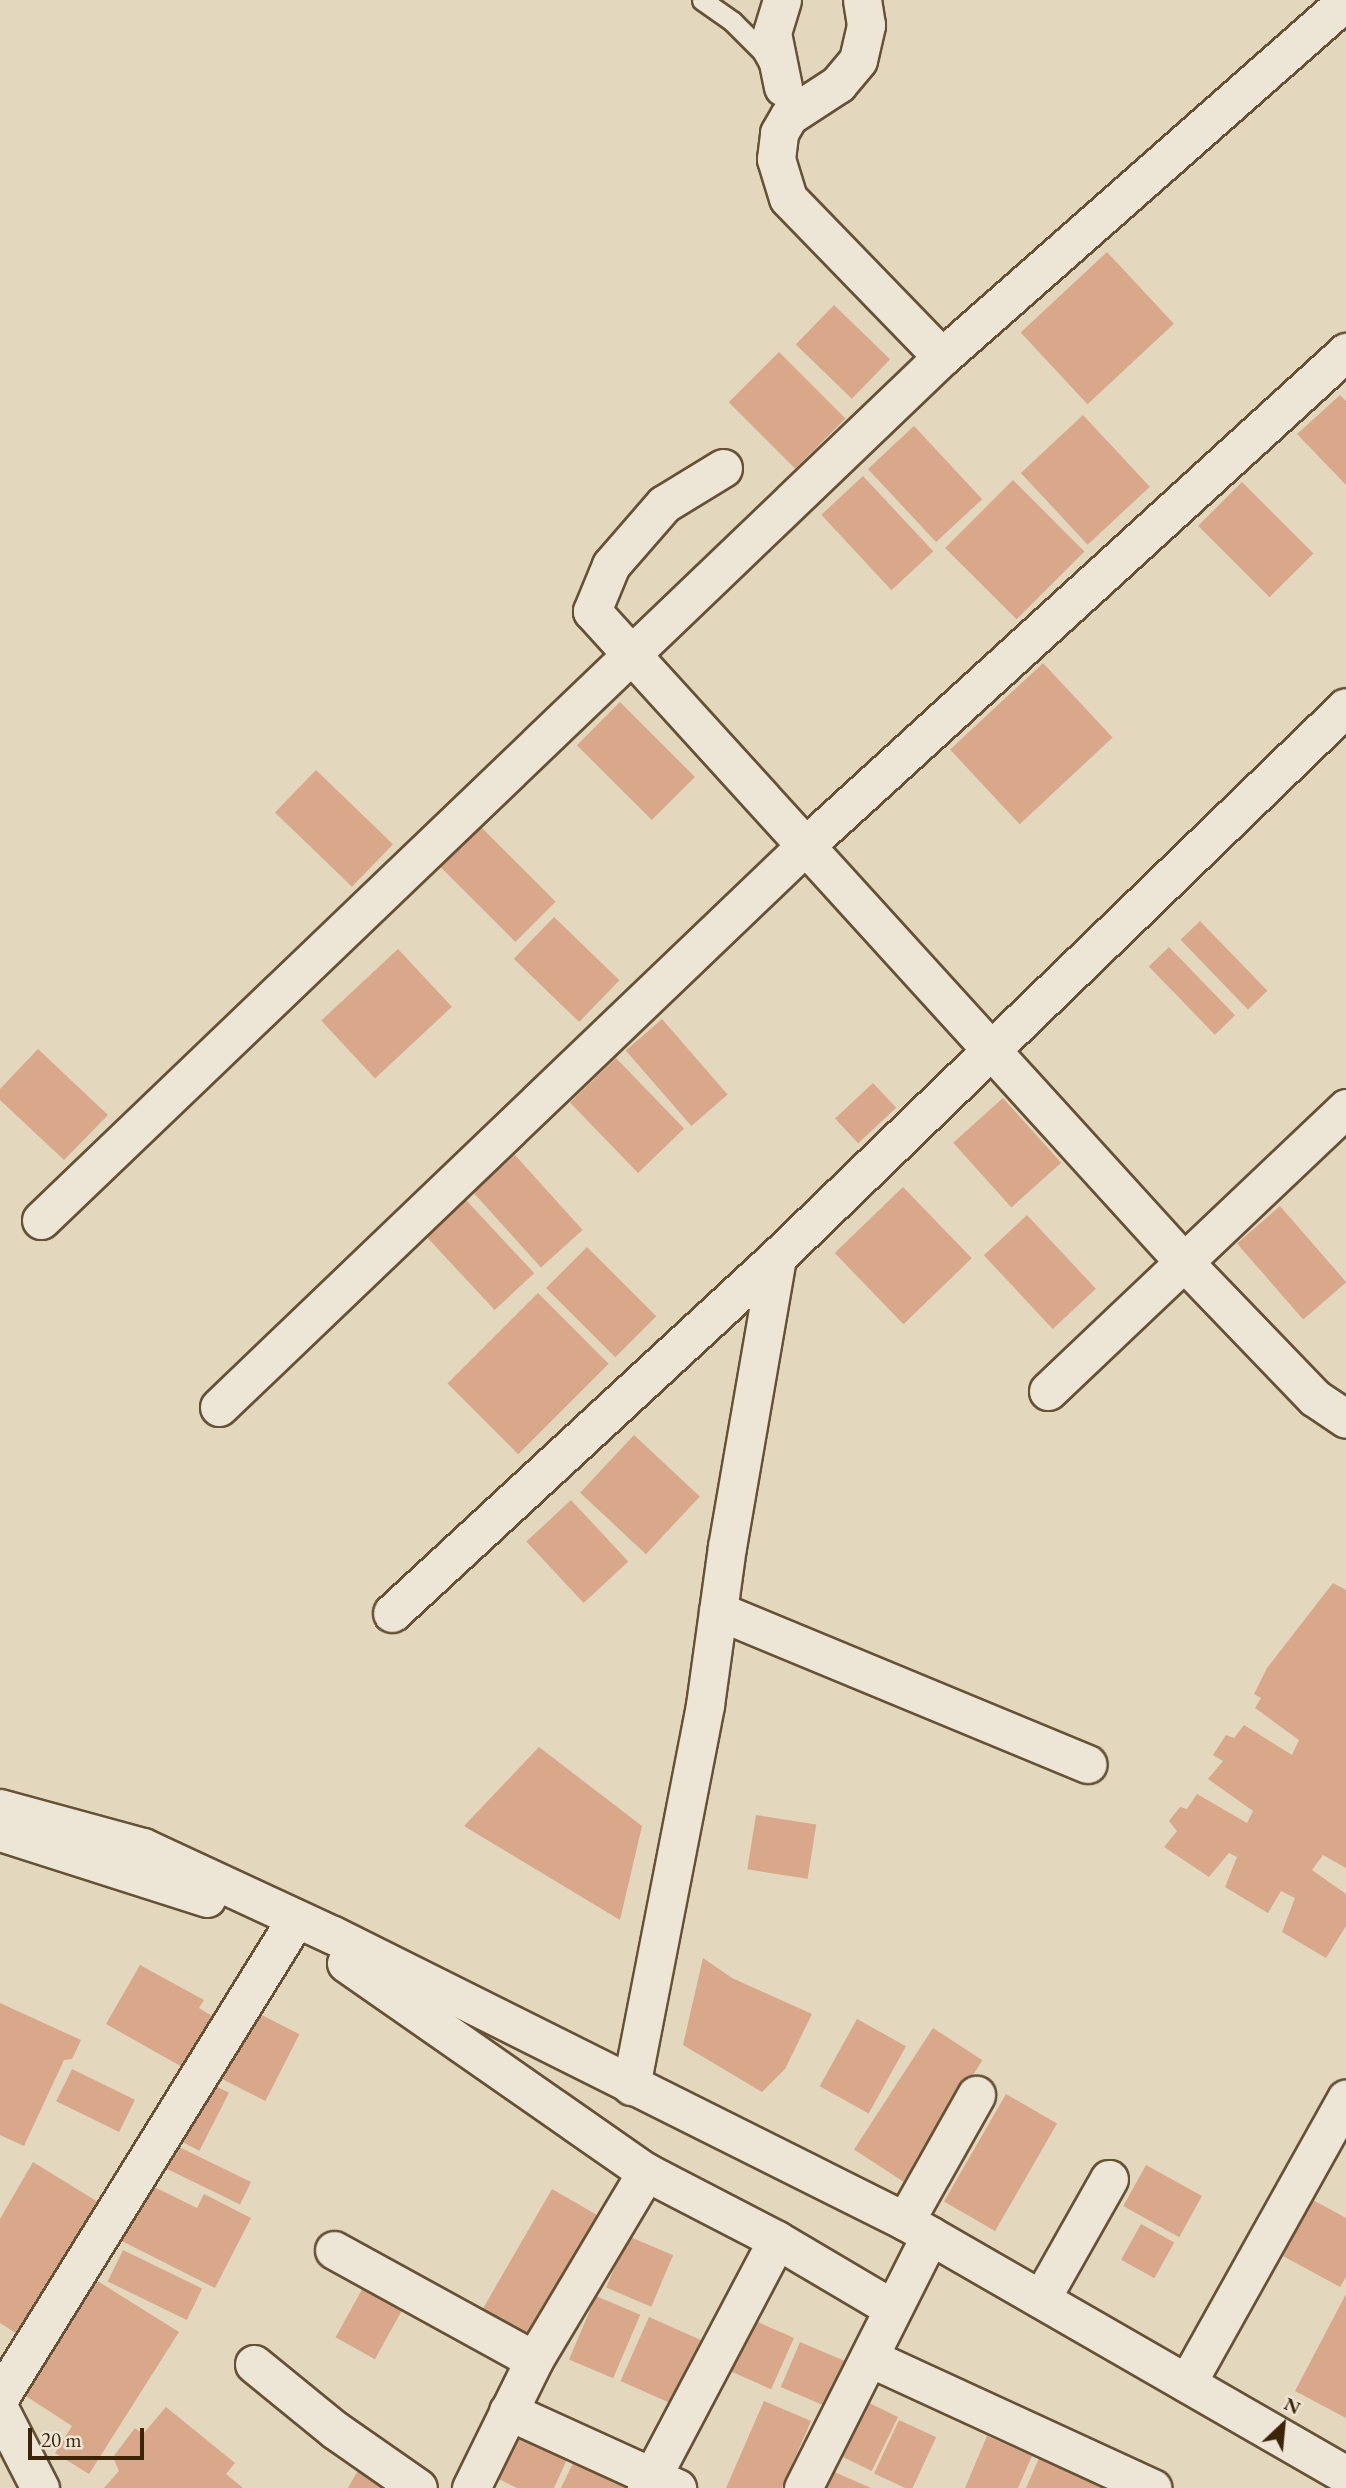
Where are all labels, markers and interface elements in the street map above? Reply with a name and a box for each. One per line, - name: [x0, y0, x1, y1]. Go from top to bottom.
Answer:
- north arrow: [1248, 2390, 1318, 2460]
- text: N: [1280, 2391, 1305, 2420]
- scale bar: [32, 2414, 147, 2458]
- text: 20 m: [41, 2426, 82, 2453]

